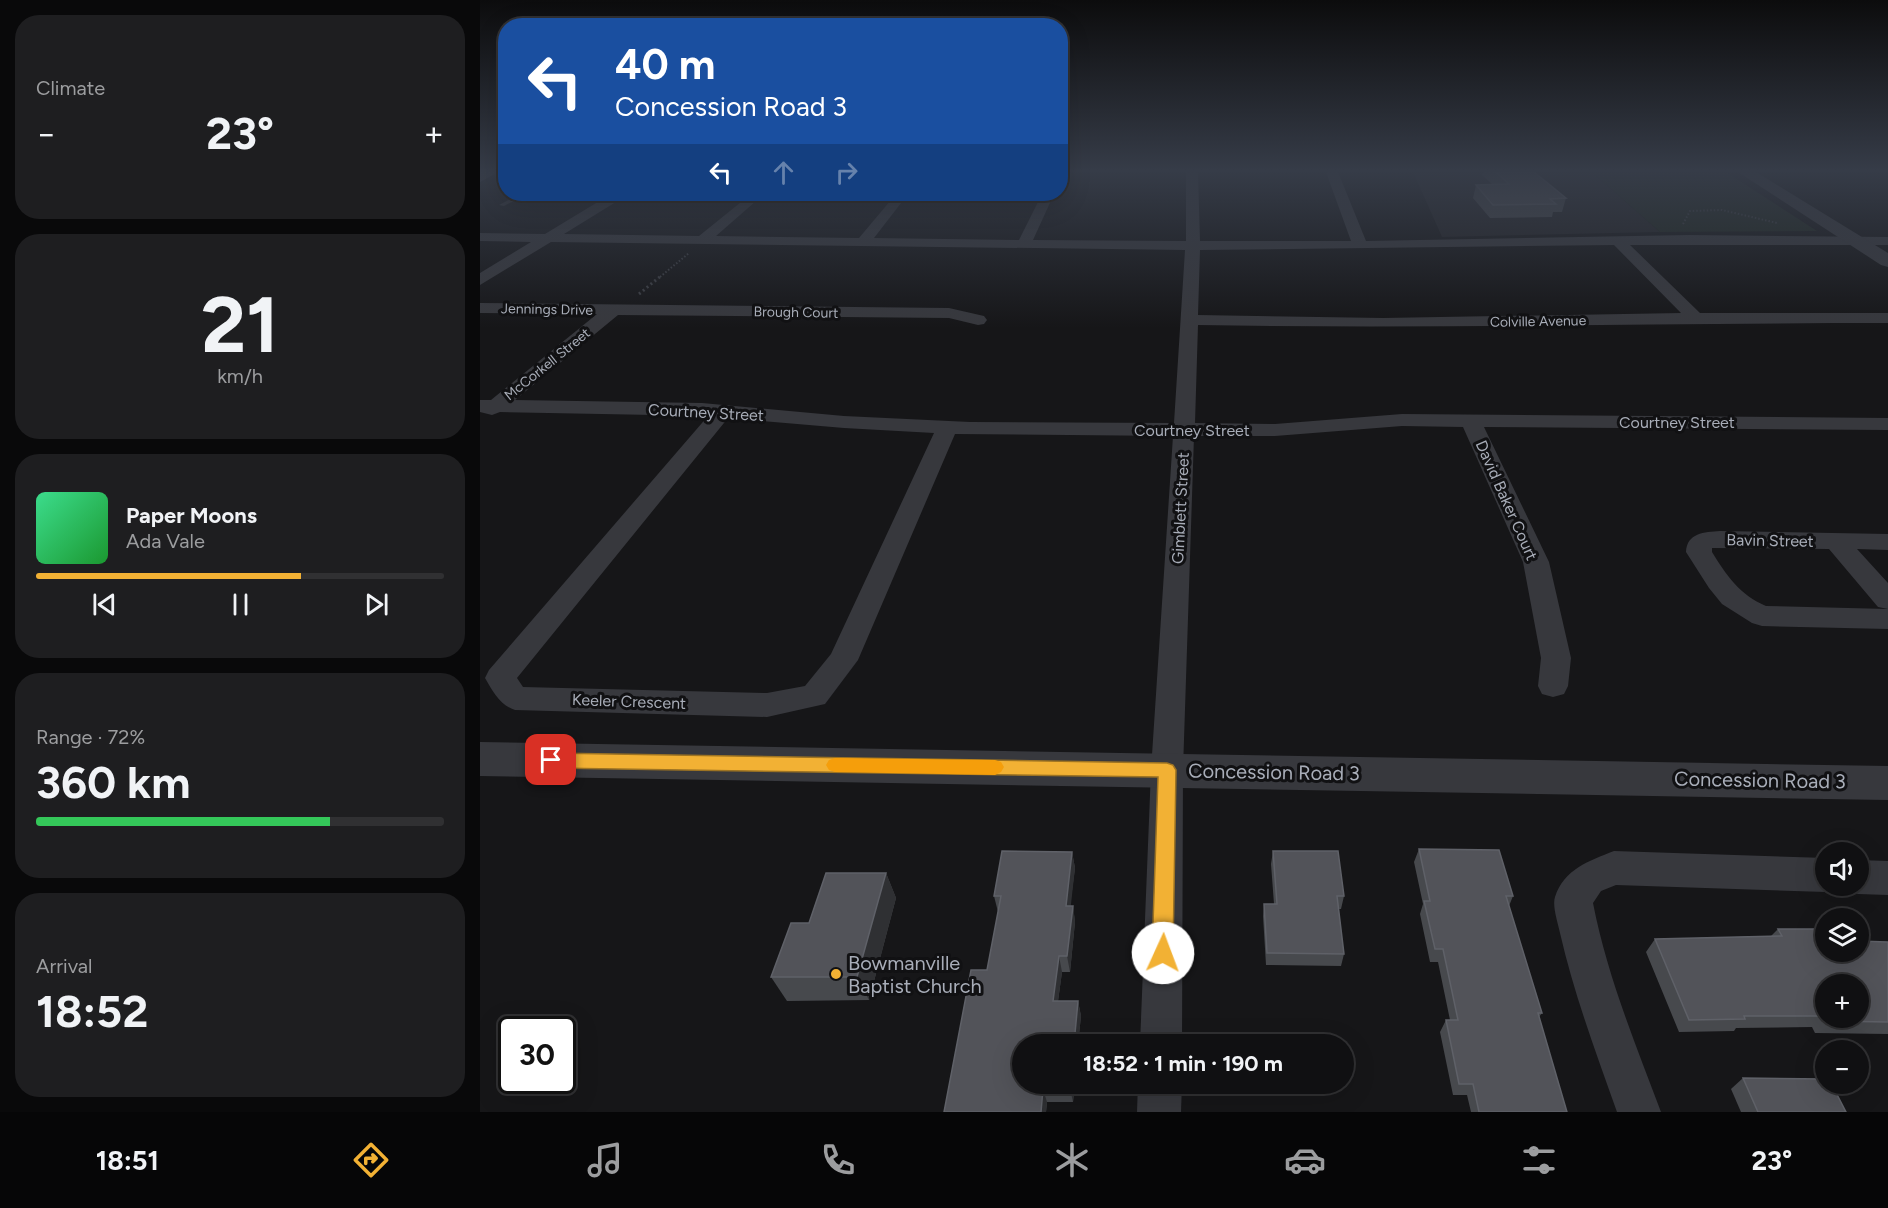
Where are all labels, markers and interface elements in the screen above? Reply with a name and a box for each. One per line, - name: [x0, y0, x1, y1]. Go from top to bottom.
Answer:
- text: 40 m: [615, 39, 715, 90]
- icon: left: [516, 42, 594, 120]
- text: Climate: [36, 76, 105, 100]
- text: Concession Road 3: [615, 90, 847, 123]
- text: 23°: [206, 106, 274, 160]
- text: −: [36, 114, 57, 153]
- text: +: [423, 114, 444, 153]
- icon: left: [704, 156, 737, 189]
- icon: ahead: [767, 156, 800, 189]
- icon: right: [830, 156, 863, 189]
- text: 21: [201, 278, 279, 372]
- street label: Jennings Drive: [501, 300, 594, 319]
- street label: Brough Court: [753, 303, 839, 322]
- street label: Colville Avenue: [1490, 312, 1587, 331]
- street label: McCorkell Street: [501, 325, 594, 404]
- text: km/h: [217, 364, 263, 388]
- street label: Courtney Street: [648, 400, 764, 425]
- street label: Courtney Street: [1619, 413, 1735, 432]
- street label: Courtney Street: [1134, 421, 1250, 440]
- street label: David Baker Court: [1472, 437, 1542, 563]
- street label: Gimblett Street: [1168, 452, 1193, 564]
- text: Paper Moons: [126, 502, 257, 529]
- text: Ada Vale: [126, 529, 205, 553]
- street label: Bavin Street: [1726, 530, 1814, 551]
- icon: previous: [88, 588, 121, 621]
- icon: pause: [224, 588, 257, 621]
- icon: next: [360, 588, 393, 621]
- street label: Keeler Crescent: [572, 690, 686, 713]
- text: Range · 72%: [36, 725, 145, 749]
- pin: [525, 734, 576, 785]
- icon: arrive: [534, 743, 567, 776]
- text: 360 km: [36, 755, 190, 809]
- street label: Concession Road 3: [1188, 759, 1360, 785]
- street label: Concession Road 3: [1674, 767, 1846, 793]
- map controls: [1815, 842, 1869, 1094]
- button: sound: [1815, 842, 1869, 896]
- button: layers: [1815, 908, 1869, 962]
- position arrow: [1131, 921, 1195, 985]
- place label: Bowmanville Baptist Church: [848, 951, 982, 998]
- text: Arrival: [36, 954, 92, 978]
- marker: Bowmanville Baptist Church: [829, 967, 843, 981]
- button: +: [1815, 974, 1869, 1028]
- text: 18:52: [36, 984, 148, 1038]
- speed limit sign: 30: [498, 1016, 576, 1094]
- button: −: [1815, 1040, 1869, 1094]
- text: 18:52 · 1 min · 190 m: [1083, 1050, 1283, 1077]
- icon: directions: [350, 1139, 392, 1181]
- icon: music: [584, 1139, 626, 1181]
- icon: phone: [817, 1139, 859, 1181]
- icon: climate: [1051, 1139, 1093, 1181]
- icon: car: [1284, 1139, 1326, 1181]
- icon: filters: [1518, 1139, 1560, 1181]
- text: 18:51: [96, 1144, 159, 1177]
- text: 23°: [1751, 1144, 1792, 1177]

